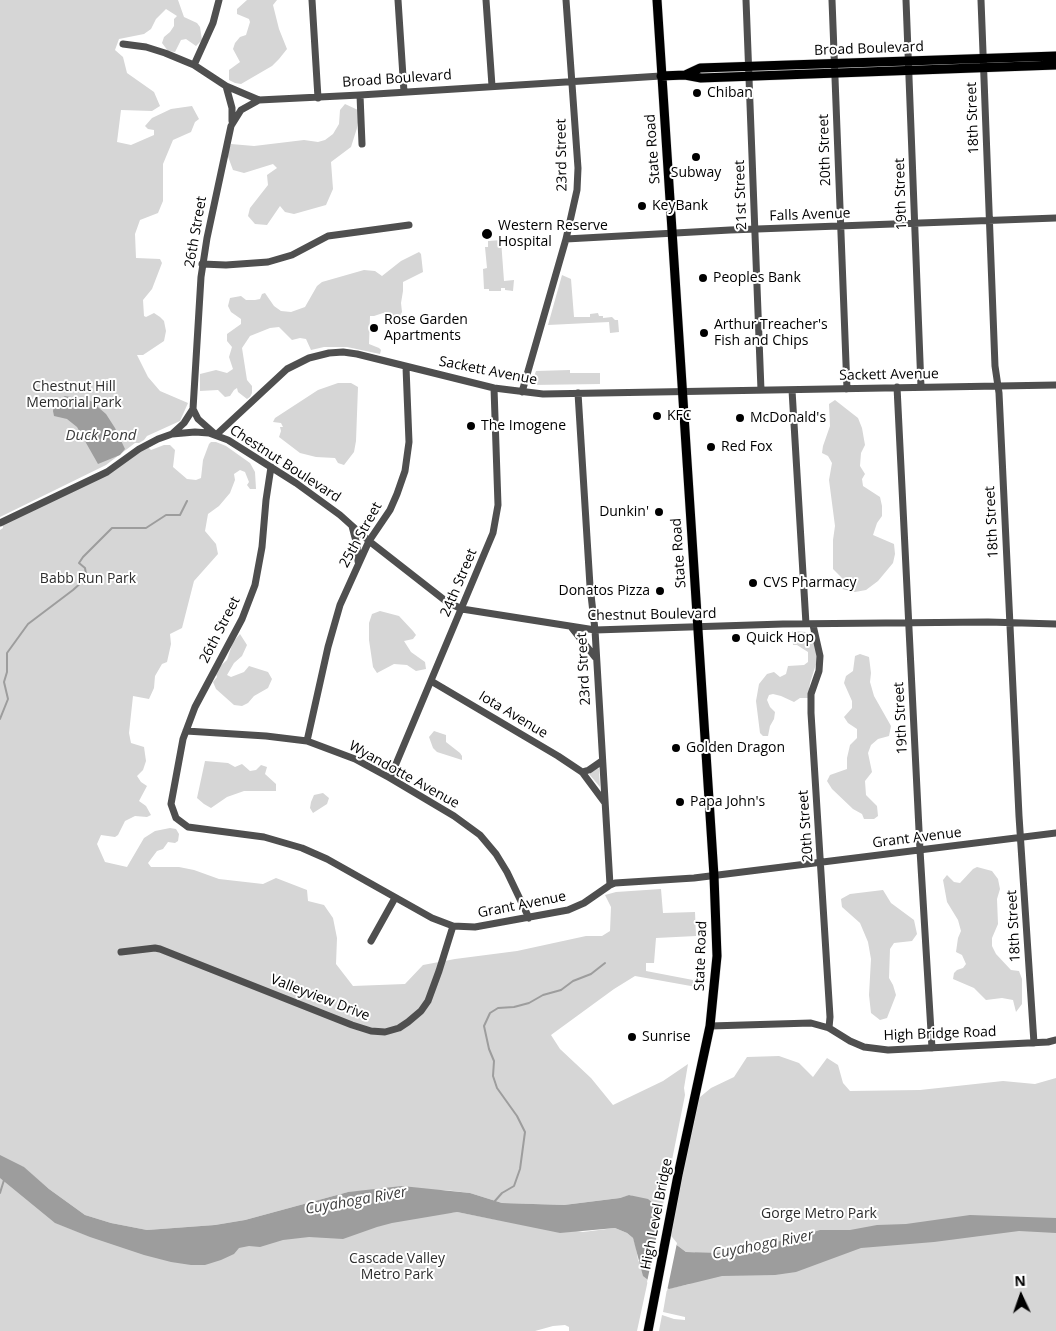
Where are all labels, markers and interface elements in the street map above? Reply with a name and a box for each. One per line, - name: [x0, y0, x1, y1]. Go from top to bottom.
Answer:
- street label: Broad Boulevard: [814, 39, 924, 59]
- street label: Broad Boulevard: [342, 67, 452, 91]
- street label: 18th Street: [963, 82, 983, 154]
- place label: Chiban: [707, 85, 753, 101]
- marker: Chiban: [691, 87, 703, 99]
- street label: State Road: [642, 113, 664, 185]
- street label: 20th Street: [815, 114, 835, 186]
- street label: 23rd Street: [553, 118, 571, 192]
- marker: Subway: [690, 151, 702, 163]
- street label: 19th Street: [891, 158, 911, 230]
- street label: 21st Street: [731, 160, 751, 230]
- place label: Subway: [671, 165, 721, 181]
- street label: 26th Street: [181, 195, 211, 269]
- place label: KeyBank: [652, 198, 708, 214]
- marker: KeyBank: [636, 200, 648, 212]
- street label: Falls Avenue: [769, 205, 851, 225]
- place label: Western Reserve Hospital: [498, 218, 608, 250]
- marker: Western Reserve Hospital: [480, 227, 494, 241]
- place label: Peoples Bank: [713, 270, 801, 286]
- marker: Peoples Bank: [697, 272, 709, 284]
- place label: Rose Garden Apartments: [384, 312, 468, 344]
- place label: Arthur Treacher's Fish and Chips: [714, 317, 828, 350]
- marker: Rose Garden Apartments: [368, 322, 380, 334]
- marker: Arthur Treacher's Fish and Chips: [698, 327, 710, 339]
- street label: Sackett Avenue: [437, 353, 539, 389]
- street label: Sackett Avenue: [839, 366, 939, 384]
- park label: Chestnut Hill Memorial Park: [26, 379, 122, 412]
- place label: KFC: [667, 408, 692, 424]
- marker: KFC: [651, 410, 663, 422]
- place label: McDonald's: [750, 410, 826, 426]
- marker: McDonald's: [734, 412, 746, 424]
- place label: The Imogene: [481, 418, 566, 434]
- marker: The Imogene: [465, 420, 477, 432]
- street label: Chestnut Boulevard: [226, 422, 344, 506]
- water label: Duck Pond: [66, 427, 136, 445]
- place label: Red Fox: [721, 439, 773, 455]
- marker: Red Fox: [705, 441, 717, 453]
- street label: 18th Street: [982, 485, 1002, 559]
- street label: 25th Street: [336, 499, 386, 571]
- place label: Dunkin': [599, 504, 649, 520]
- marker: Dunkin': [653, 506, 665, 518]
- street label: State Road: [668, 517, 690, 589]
- street label: 24th Street: [437, 546, 481, 620]
- park label: Babb Run Park: [40, 571, 136, 587]
- place label: CVS Pharmacy: [763, 575, 856, 591]
- marker: CVS Pharmacy: [747, 577, 759, 589]
- place label: Donatos Pizza: [558, 583, 650, 599]
- marker: Donatos Pizza: [654, 585, 666, 597]
- street label: 26th Street: [196, 594, 244, 666]
- street label: Chestnut Boulevard: [587, 605, 717, 625]
- place label: Quick Hop: [746, 630, 814, 646]
- street label: 23rd Street: [574, 632, 594, 706]
- marker: Quick Hop: [730, 632, 742, 644]
- street label: 19th Street: [891, 681, 911, 755]
- street label: Iota Avenue: [475, 688, 551, 742]
- street label: Wyandotte Avenue: [346, 738, 462, 812]
- place label: Golden Dragon: [686, 740, 785, 756]
- marker: Golden Dragon: [670, 742, 682, 754]
- street label: 20th Street: [795, 789, 817, 863]
- place label: Papa John's: [690, 794, 765, 810]
- marker: Papa John's: [674, 796, 686, 808]
- street label: Grant Avenue: [871, 824, 963, 852]
- street label: Grant Avenue: [476, 888, 568, 922]
- street label: 18th Street: [1004, 889, 1024, 963]
- street label: State Road: [691, 921, 711, 991]
- street label: Valleyview Drive: [268, 971, 372, 1025]
- street label: High Bridge Road: [883, 1024, 997, 1044]
- place label: Sunrise: [642, 1029, 691, 1045]
- marker: Sunrise: [626, 1031, 638, 1043]
- street label: High Level Bridge: [638, 1157, 676, 1271]
- water label: Cuyahoga River: [304, 1183, 408, 1219]
- park label: Gorge Metro Park: [761, 1206, 877, 1222]
- water label: Cuyahoga River: [711, 1226, 815, 1264]
- park label: Cascade Valley Metro Park: [349, 1251, 445, 1284]
- north arrow: [996, 1271, 1046, 1321]
- text: N: [1014, 1271, 1026, 1290]

